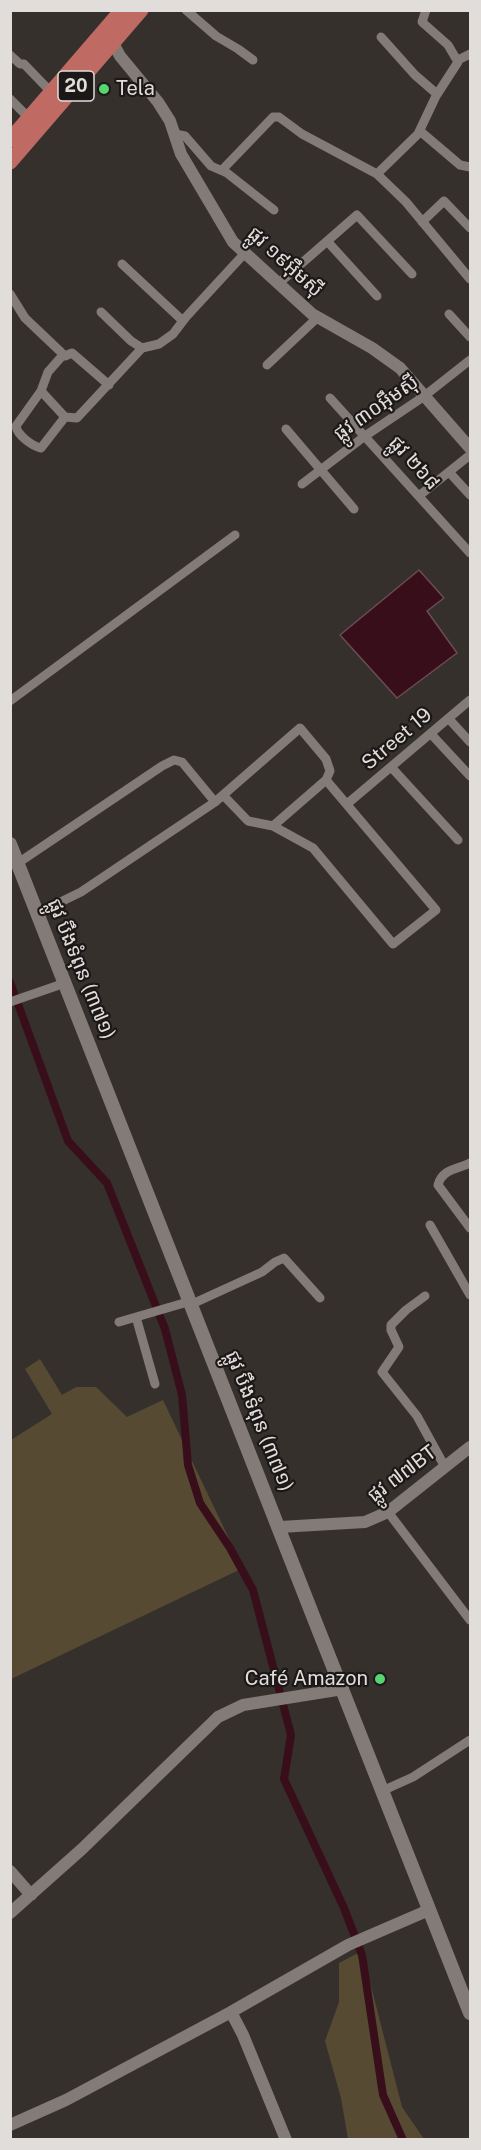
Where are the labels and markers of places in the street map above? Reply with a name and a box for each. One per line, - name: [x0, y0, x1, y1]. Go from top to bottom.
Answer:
- place label: Tela: [116, 77, 155, 101]
- marker: Tela: [97, 82, 111, 96]
- place label: Café Amazon: [245, 1667, 368, 1691]
- marker: Café Amazon: [373, 1672, 387, 1686]

